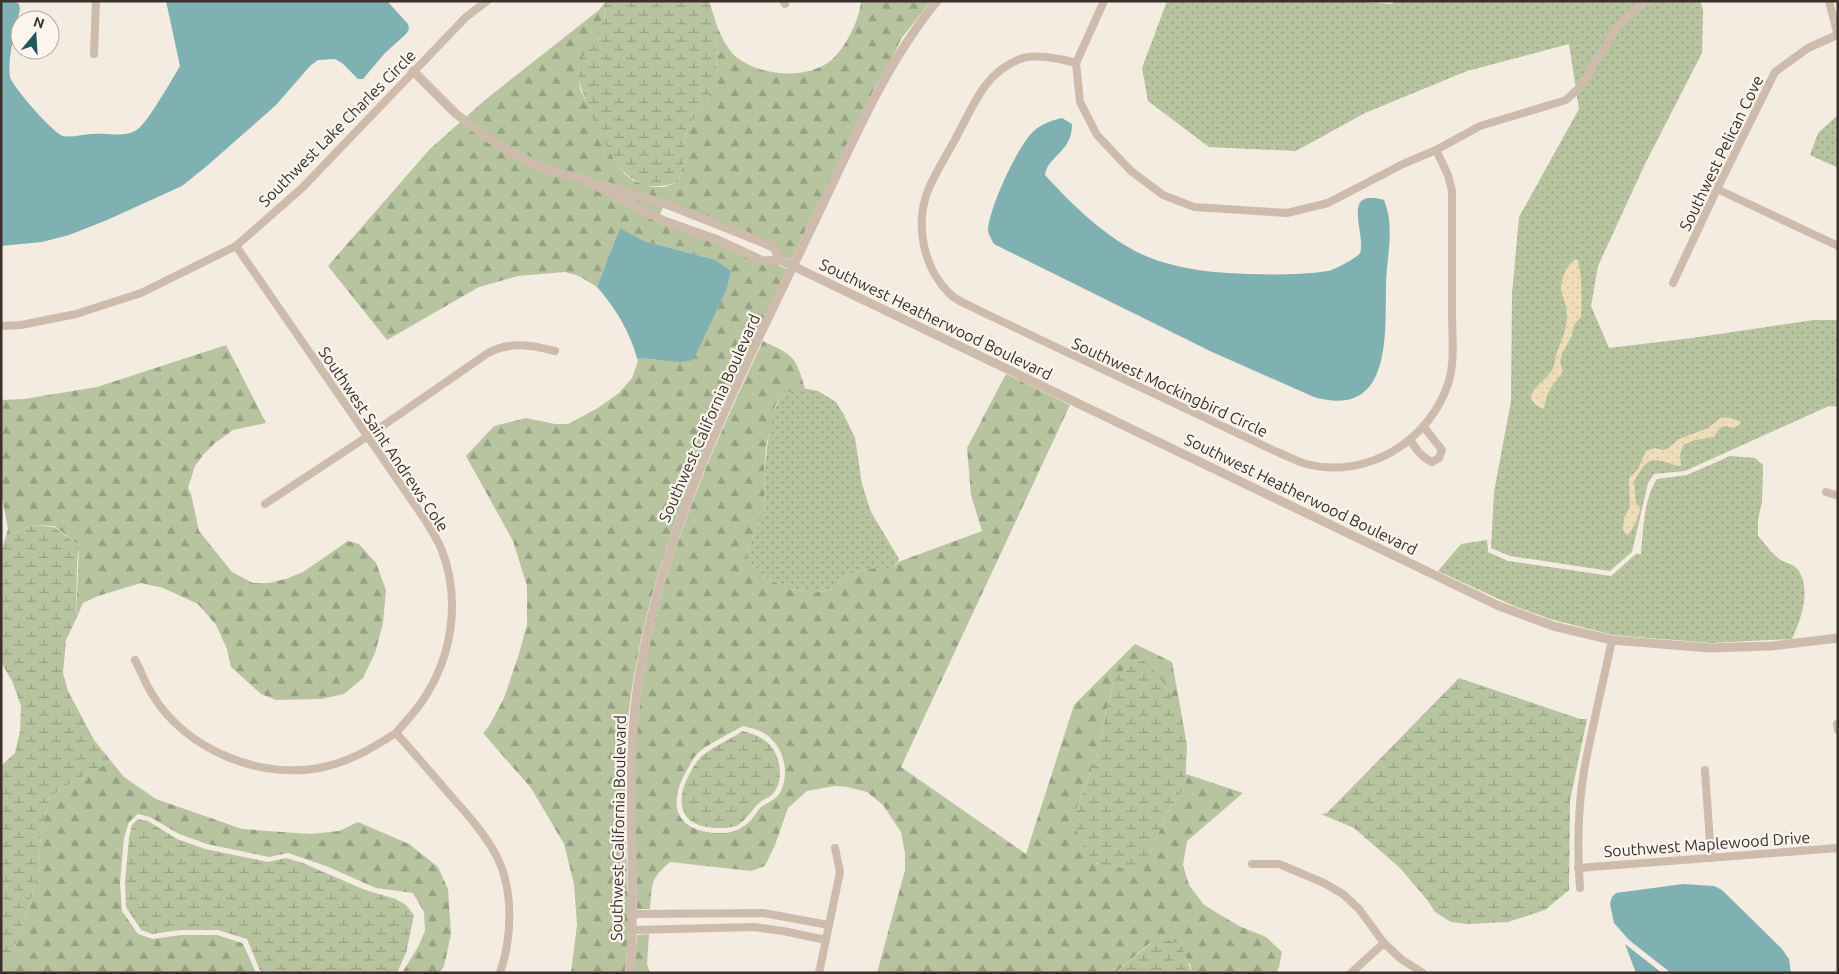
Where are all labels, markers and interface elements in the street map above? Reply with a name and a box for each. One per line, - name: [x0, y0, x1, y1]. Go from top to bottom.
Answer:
- north arrow: [10, 10, 60, 60]
- text: N: [32, 13, 46, 32]
- street label: Southwest Lake Charles Circle: [255, 46, 419, 210]
- street label: Southwest Pelican Cove: [1675, 72, 1767, 234]
- street label: Southwest Heatherwood Boulevard: [817, 255, 1055, 383]
- street label: Southwest California Boulevard: [655, 311, 763, 525]
- street label: Southwest Mockingbird Circle: [1069, 334, 1271, 440]
- street label: Southwest Saint Andrews Cole: [315, 343, 453, 535]
- street label: Southwest Heatherwood Boulevard: [1182, 430, 1420, 558]
- street label: Southwest California Boulevard: [607, 715, 629, 941]
- street label: Southwest Maplewood Drive: [1603, 828, 1811, 860]

